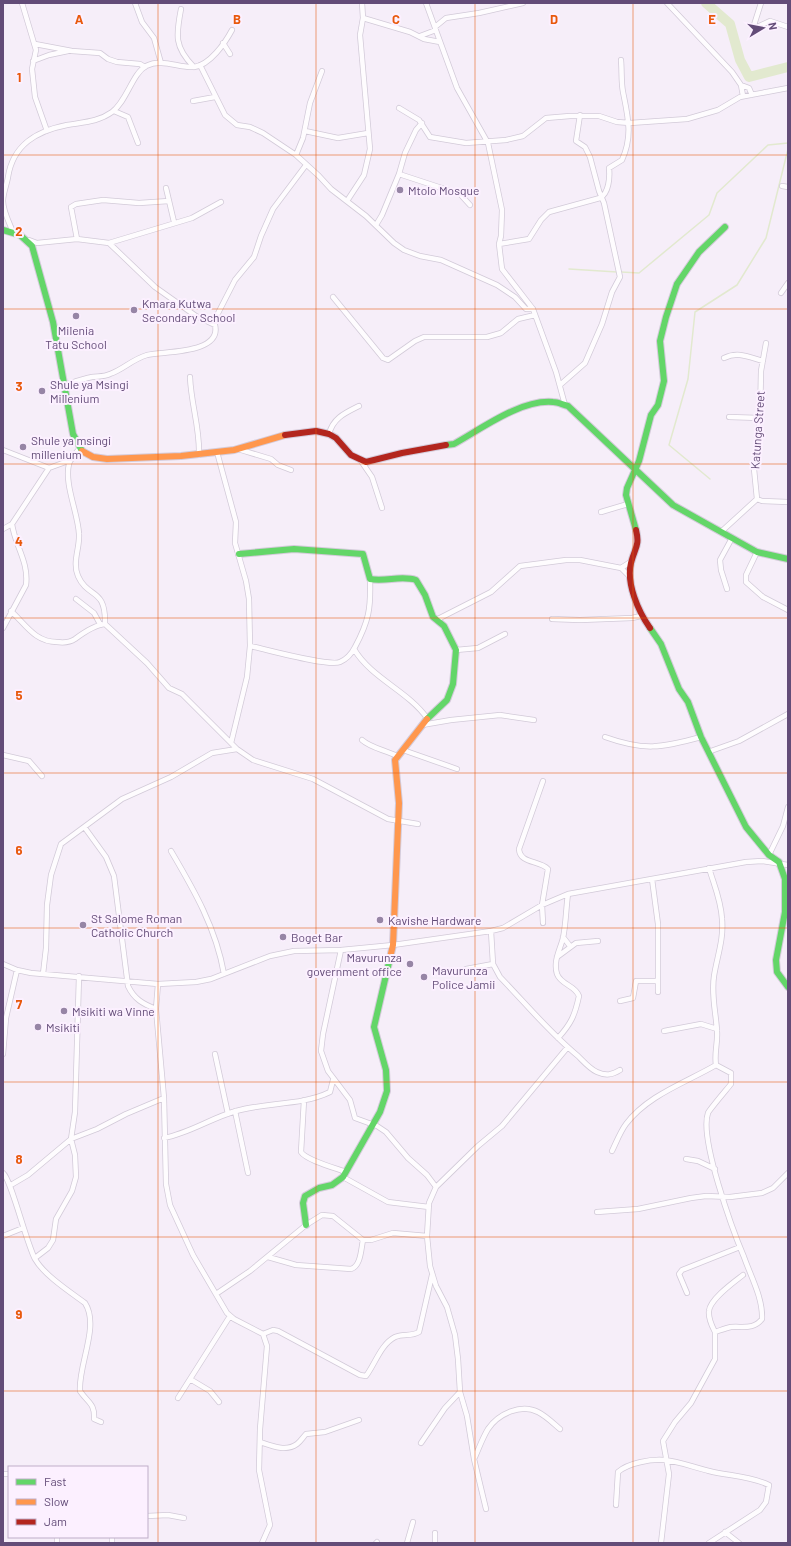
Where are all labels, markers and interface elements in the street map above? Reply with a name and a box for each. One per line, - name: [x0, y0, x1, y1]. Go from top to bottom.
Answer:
- north arrow: [743, 8, 783, 48]
- text: A: [75, 11, 84, 27]
- text: B: [233, 11, 241, 27]
- text: C: [392, 11, 400, 27]
- text: D: [550, 11, 558, 27]
- text: E: [708, 11, 716, 27]
- text: N: [766, 21, 780, 31]
- text: 1: [17, 69, 21, 85]
- place label: Mtolo Mosque: [408, 183, 479, 197]
- marker: Mtolo Mosque: [395, 185, 405, 195]
- text: 2: [15, 223, 23, 239]
- place label: Kmara Kutwa Secondary School: [142, 296, 235, 324]
- marker: Kmara Kutwa Secondary School: [129, 305, 139, 315]
- marker: Milenia Tatu School: [71, 311, 81, 321]
- place label: Milenia Tatu School: [45, 323, 107, 351]
- place label: Shule ya Msingi Millenium: [50, 377, 129, 405]
- text: 3: [15, 378, 23, 394]
- marker: Shule ya Msingi Millenium: [37, 386, 47, 396]
- street label: Katunga Street: [747, 390, 767, 470]
- place label: Shule ya msingi millenium: [31, 433, 111, 461]
- marker: Shule ya msingi millenium: [18, 442, 28, 452]
- text: 4: [15, 533, 23, 549]
- text: 5: [15, 687, 23, 703]
- text: 6: [16, 842, 23, 858]
- place label: St Salome Roman Catholic Church: [91, 911, 182, 939]
- place label: Kavishe Hardware: [388, 913, 481, 927]
- marker: Kavishe Hardware: [375, 915, 385, 925]
- marker: St Salome Roman Catholic Church: [78, 920, 88, 930]
- place label: Boget Bar: [291, 930, 343, 944]
- marker: Boget Bar: [278, 932, 288, 942]
- place label: Mavurunza government office: [307, 950, 402, 978]
- marker: Mavurunza government office: [405, 959, 415, 969]
- place label: Mavurunza Police Jamii: [432, 963, 495, 991]
- marker: Mavurunza Police Jamii: [419, 972, 429, 982]
- text: 7: [16, 996, 23, 1012]
- place label: Msikiti wa Vinne: [72, 1004, 155, 1018]
- marker: Msikiti wa Vinne: [59, 1006, 69, 1016]
- place label: Msikiti: [46, 1020, 80, 1034]
- marker: Msikiti: [33, 1022, 43, 1032]
- text: 8: [15, 1151, 23, 1167]
- text: 9: [16, 1306, 23, 1322]
- legend: [8, 1466, 148, 1538]
- text: Fast: [44, 1474, 67, 1488]
- text: Slow: [44, 1494, 69, 1508]
- text: Jam: [44, 1514, 67, 1528]

